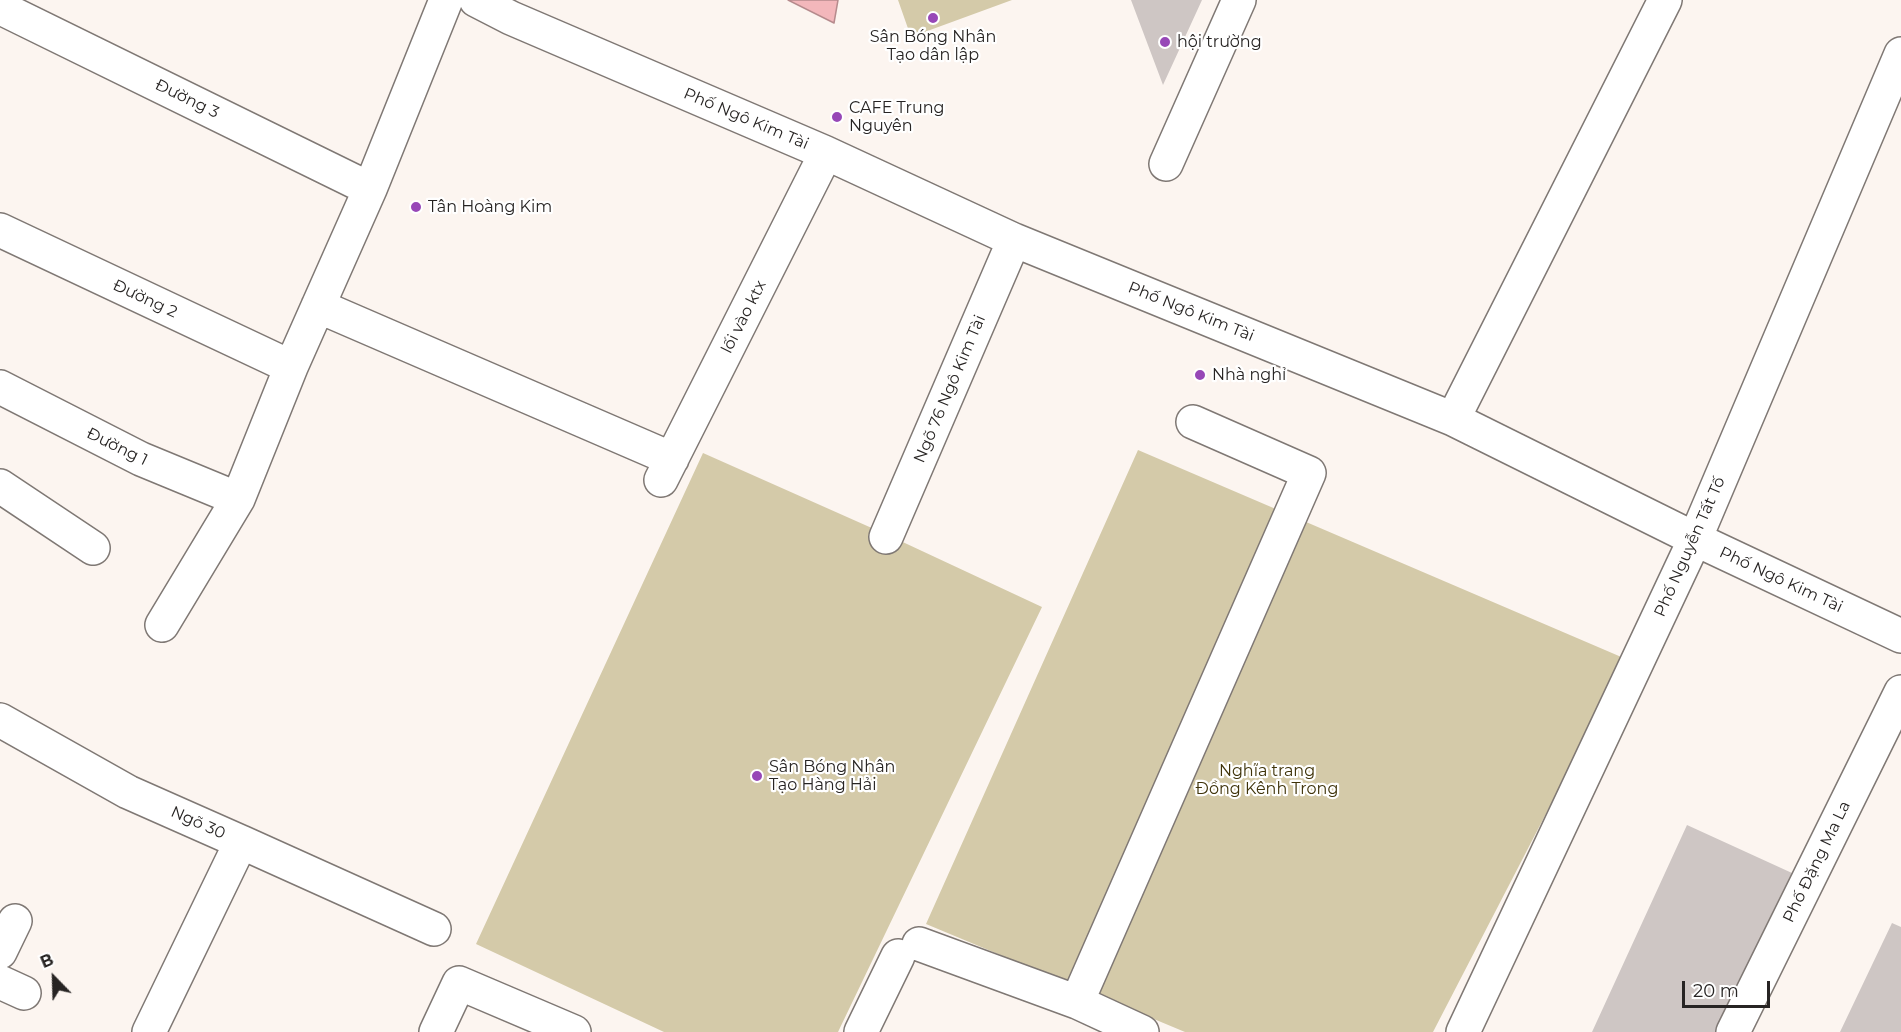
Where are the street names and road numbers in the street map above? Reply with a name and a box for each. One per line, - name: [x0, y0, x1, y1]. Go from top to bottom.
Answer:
- street label: Đường 3: [152, 75, 222, 123]
- street label: Phố Ngô Kim Tài: [681, 84, 811, 154]
- street label: Đường 2: [110, 276, 180, 322]
- street label: lối vào ktx: [717, 277, 771, 357]
- street label: Phố Ngô Kim Tài: [1125, 278, 1257, 346]
- street label: Ngõ 76 Ngô Kim Tài: [910, 312, 990, 466]
- street label: Đường 1: [83, 424, 151, 470]
- street label: Phố Nguyễn Tất Tố: [1650, 474, 1730, 620]
- street label: Phố Ngô Kim Tài: [1716, 543, 1846, 617]
- street label: Phố Đặng Ma La: [1779, 798, 1855, 926]
- street label: Ngõ 30: [168, 802, 228, 844]

